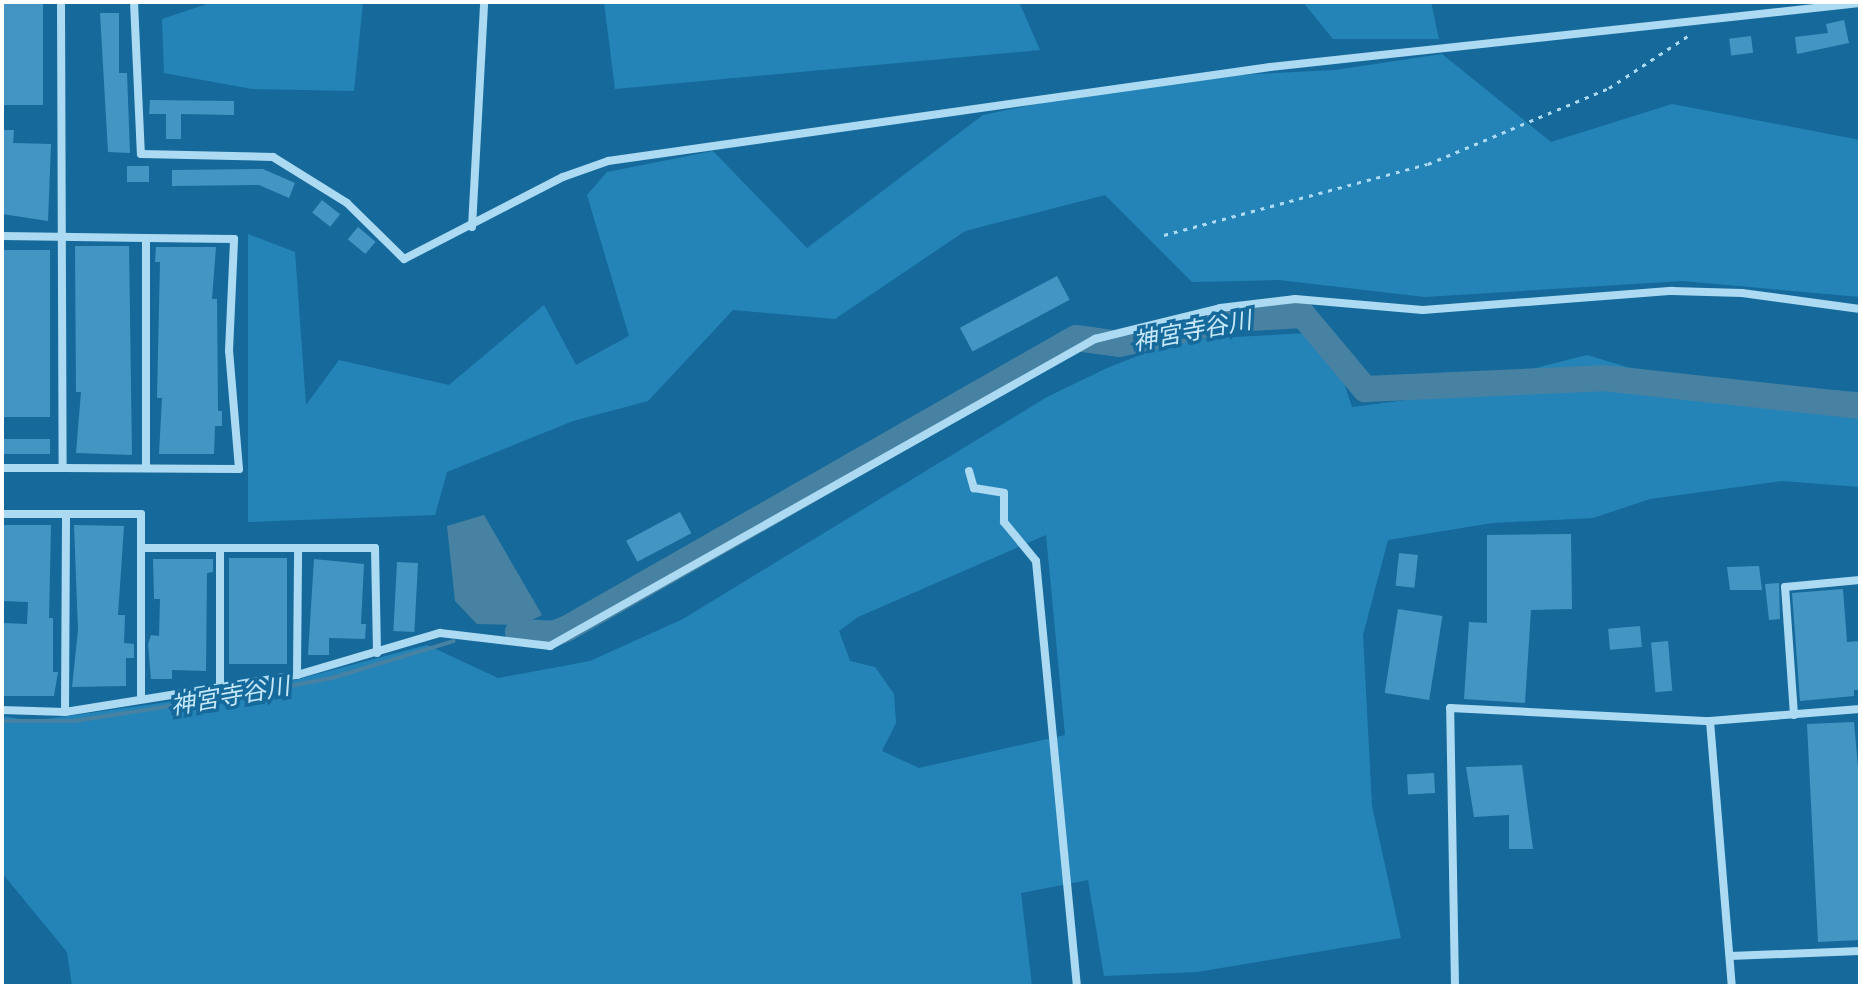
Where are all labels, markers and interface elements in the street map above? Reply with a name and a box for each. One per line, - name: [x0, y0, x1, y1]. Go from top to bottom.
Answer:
- water label: 神宮寺谷川: [1130, 305, 1254, 357]
- water label: 神宮寺谷川: [168, 671, 292, 721]

